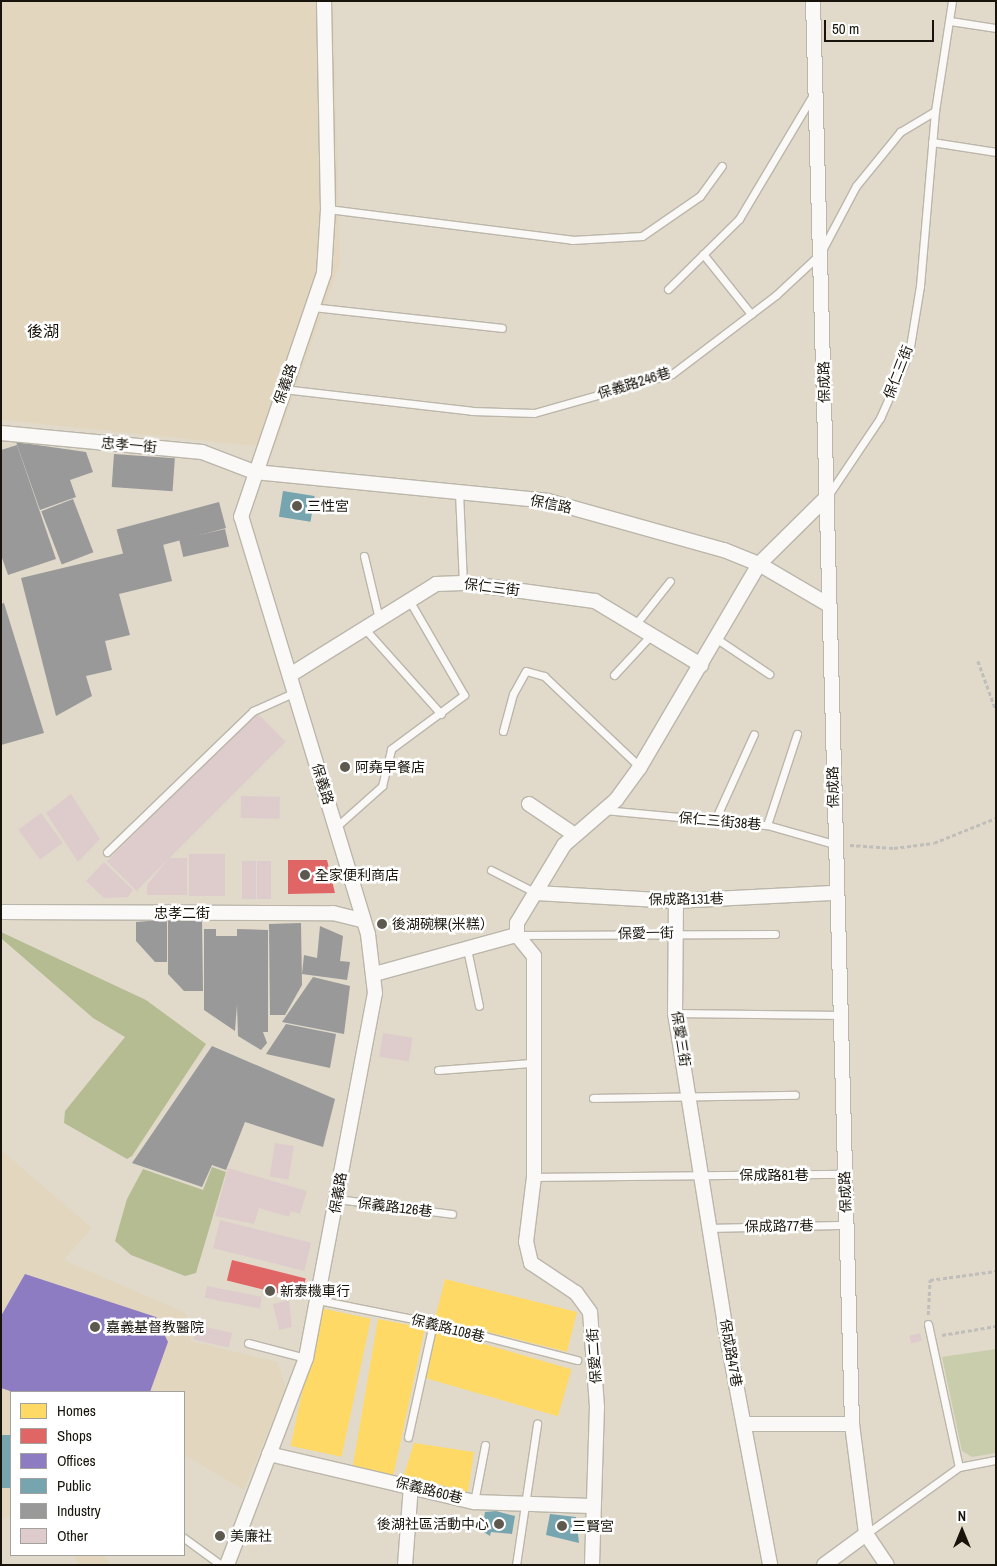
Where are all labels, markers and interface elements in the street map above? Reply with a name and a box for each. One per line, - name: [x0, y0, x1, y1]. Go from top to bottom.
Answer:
- scale bar: [827, 10, 937, 42]
- text: 50 m: [832, 18, 859, 39]
- district label: 後湖: [27, 321, 59, 341]
- street label: 保仁三街: [880, 343, 916, 401]
- street label: 保義路: [270, 361, 300, 407]
- street label: 保成路: [815, 361, 833, 403]
- street label: 保義路246巷: [596, 364, 672, 402]
- street label: 忠孝一街: [100, 434, 158, 456]
- street label: 保信路: [529, 492, 573, 516]
- place label: 三性宮: [307, 498, 349, 514]
- marker: 三性宮: [291, 500, 303, 512]
- street label: 保仁三街: [463, 575, 521, 599]
- place label: 阿堯早餐店: [355, 759, 425, 775]
- street label: 保義路: [309, 761, 337, 807]
- marker: 阿堯早餐店: [339, 761, 351, 773]
- street label: 保成路: [824, 766, 842, 808]
- street label: 保仁三街38巷: [678, 809, 762, 833]
- place label: 全家便利商店: [315, 867, 399, 883]
- marker: 全家便利商店: [299, 869, 311, 881]
- street label: 保成路131巷: [648, 890, 724, 908]
- street label: 忠孝二街: [154, 905, 210, 921]
- place label: 後湖碗粿(米糕）: [392, 916, 494, 932]
- marker: 後湖碗粿(米糕）: [376, 918, 388, 930]
- street label: 保愛一街: [618, 924, 674, 942]
- street label: 保愛三街: [668, 1010, 694, 1068]
- street label: 保成路81巷: [740, 1167, 808, 1183]
- street label: 保義路: [326, 1171, 350, 1215]
- street label: 保成路: [836, 1171, 854, 1213]
- street label: 保義路126巷: [357, 1194, 433, 1220]
- street label: 保成路77巷: [744, 1217, 814, 1235]
- place label: 新泰機車行: [280, 1283, 350, 1299]
- marker: 新泰機車行: [264, 1285, 276, 1297]
- street label: 保義路108巷: [410, 1311, 486, 1345]
- street label: 保成路47巷: [717, 1318, 745, 1388]
- place label: 嘉義基督教醫院: [106, 1319, 204, 1335]
- marker: 嘉義基督教醫院: [88, 1320, 102, 1334]
- street label: 保愛二街: [584, 1327, 604, 1385]
- legend: [10, 1391, 185, 1556]
- text: Homes: [57, 1400, 96, 1421]
- text: Shops: [57, 1425, 92, 1446]
- text: Offices: [57, 1450, 96, 1471]
- street label: 保義路60巷: [394, 1474, 464, 1506]
- text: Public: [57, 1475, 91, 1496]
- text: Industry: [57, 1500, 101, 1521]
- north arrow: [937, 1506, 987, 1556]
- text: N: [958, 1507, 966, 1525]
- place label: 後湖社區活動中心: [377, 1516, 489, 1532]
- marker: 後湖社區活動中心: [493, 1518, 505, 1530]
- place label: 三賢宮: [572, 1518, 614, 1534]
- marker: 三賢宮: [556, 1520, 568, 1532]
- text: Other: [57, 1525, 88, 1546]
- place label: 美廉社: [230, 1528, 272, 1544]
- marker: 美廉社: [214, 1530, 226, 1542]

